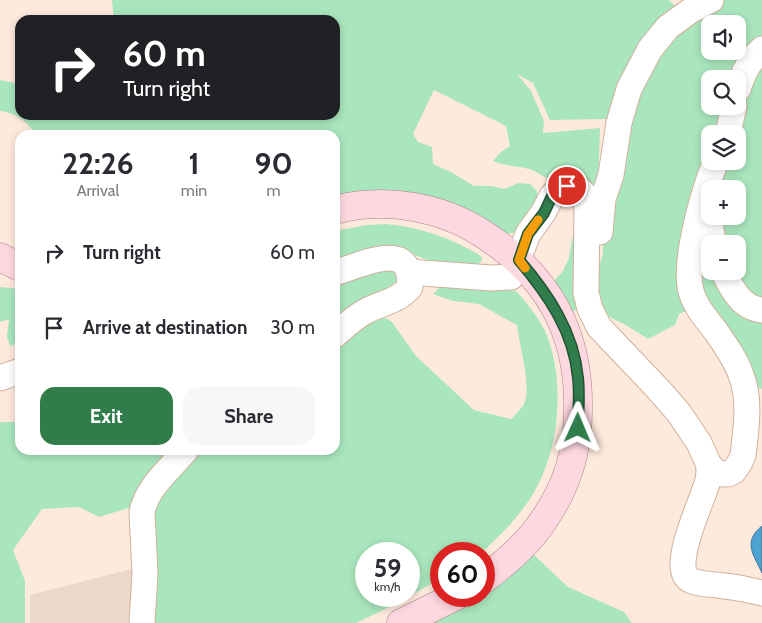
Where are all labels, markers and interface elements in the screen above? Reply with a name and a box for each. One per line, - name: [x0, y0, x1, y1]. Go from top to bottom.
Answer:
- map controls: [701, 15, 746, 280]
- button: sound: [701, 15, 746, 60]
- text: 60 m: [123, 32, 206, 75]
- icon: right: [40, 35, 105, 100]
- button: search: [701, 70, 746, 115]
- text: Turn right: [123, 75, 210, 102]
- button: layers: [701, 125, 746, 170]
- text: 22:26: [62, 145, 134, 182]
- text: 1: [189, 145, 200, 182]
- text: 90: [255, 145, 293, 182]
- pin: [546, 165, 588, 207]
- icon: arrive: [553, 172, 581, 200]
- button: +: [701, 180, 746, 225]
- text: Arrival: [77, 181, 119, 200]
- text: min: [181, 181, 207, 200]
- text: m: [267, 181, 281, 200]
- button: −: [701, 235, 746, 280]
- icon: right: [40, 239, 68, 267]
- text: Turn right: [83, 241, 161, 264]
- text: 60 m: [270, 241, 315, 264]
- icon: arrive: [40, 314, 68, 342]
- text: Arrive at destination: [83, 316, 247, 339]
- text: 30 m: [271, 316, 315, 339]
- button: Exit: [40, 387, 173, 445]
- button: Share: [183, 387, 315, 445]
- position arrow: [551, 401, 603, 453]
- speed limit sign: 60: [430, 542, 495, 607]
- text: 59: [374, 553, 401, 583]
- text: km/h: [374, 579, 401, 594]

